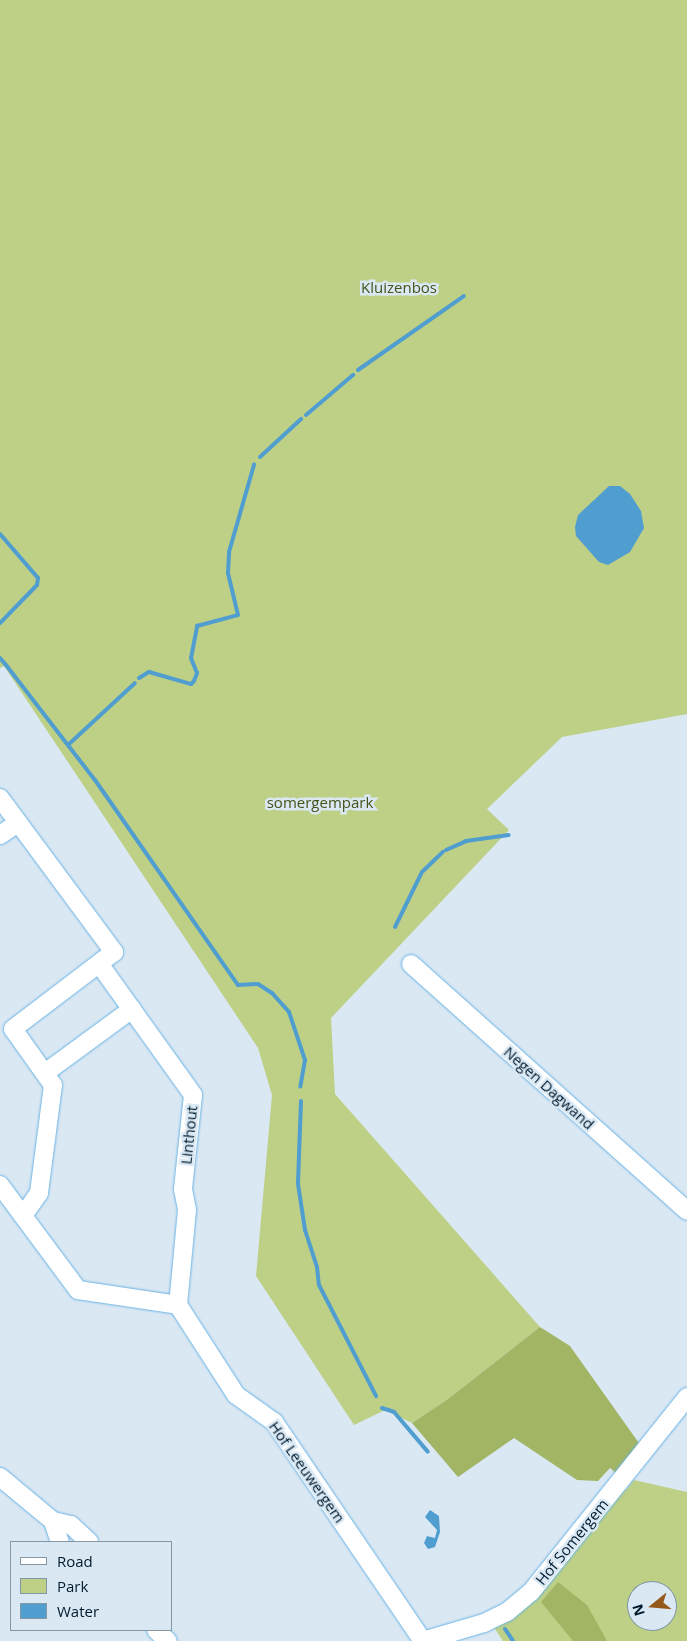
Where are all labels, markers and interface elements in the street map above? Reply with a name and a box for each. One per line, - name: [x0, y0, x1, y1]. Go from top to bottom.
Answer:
- park label: Kluizenbos: [361, 279, 437, 297]
- park label: somergempark: [267, 794, 373, 812]
- street label: Negen Dagwand: [500, 1043, 598, 1133]
- street label: Linthout: [177, 1105, 201, 1165]
- street label: Hof Leeuwergem: [265, 1418, 349, 1526]
- street label: Hof Somergem: [532, 1495, 612, 1589]
- legend: [10, 1541, 172, 1631]
- text: Road: [57, 1551, 93, 1571]
- text: Park: [57, 1576, 88, 1596]
- north arrow: [627, 1581, 677, 1631]
- text: Water: [57, 1601, 99, 1621]
- text: N: [627, 1602, 649, 1618]

